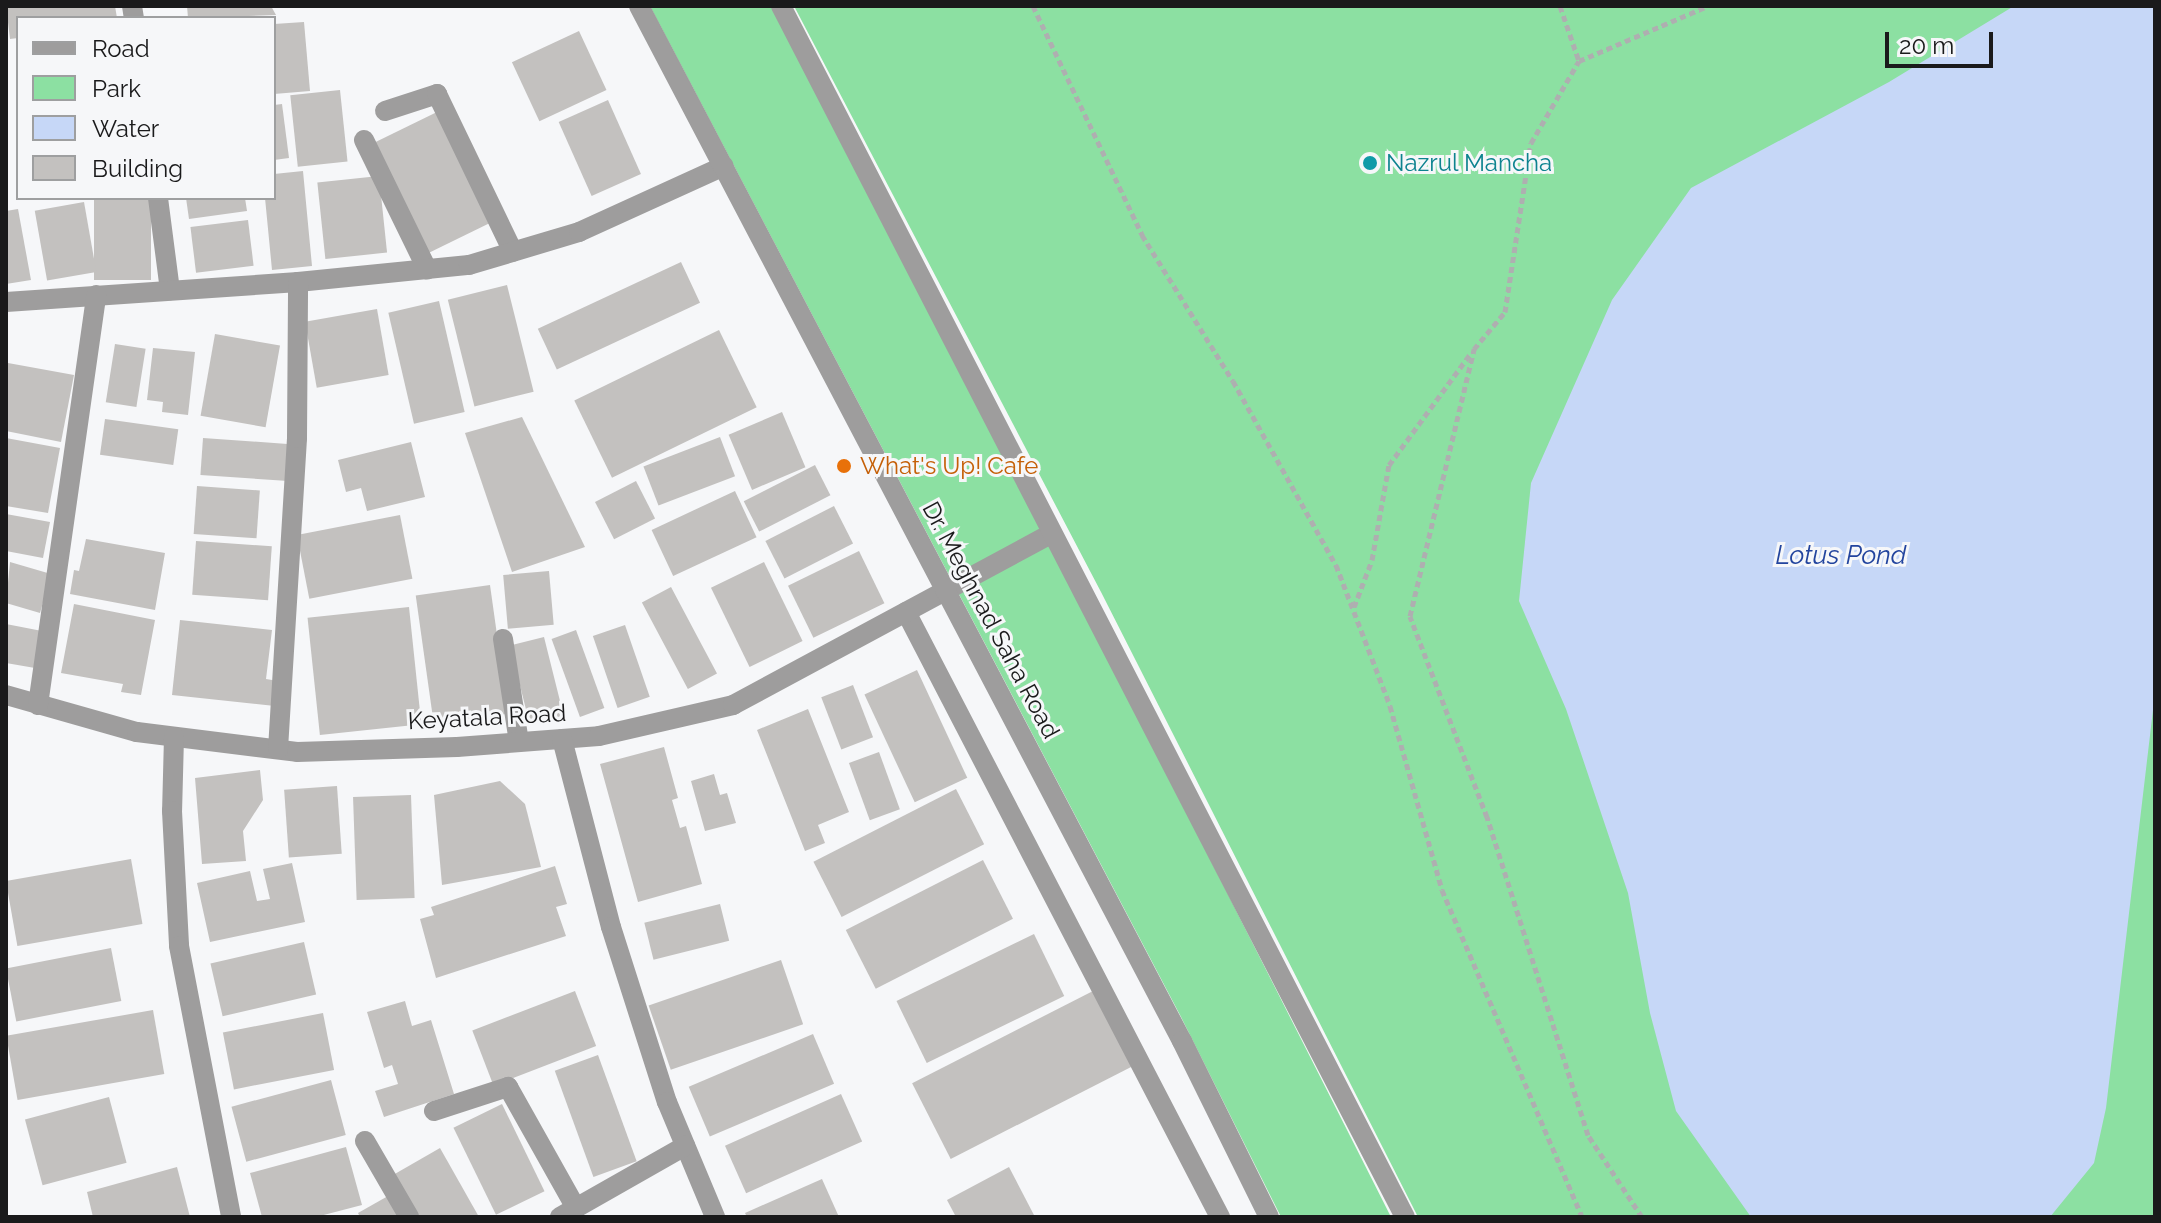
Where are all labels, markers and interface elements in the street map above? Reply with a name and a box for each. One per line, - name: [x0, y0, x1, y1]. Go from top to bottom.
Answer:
- legend: [16, 16, 276, 200]
- scale bar: [1889, 16, 1997, 66]
- text: 20 m: [1899, 31, 1954, 60]
- text: Road: [92, 34, 150, 63]
- text: Park: [92, 74, 141, 103]
- text: Water: [92, 114, 159, 143]
- place label: Nazrul Mancha: [1386, 149, 1553, 177]
- text: Building: [92, 154, 183, 183]
- marker: Nazrul Mancha: [1361, 154, 1379, 172]
- place label: What's Up! Cafe: [860, 452, 1038, 480]
- marker: What's Up! Cafe: [835, 457, 853, 475]
- street label: Dr. Meghnad Saha Road: [916, 497, 1066, 743]
- water label: Lotus Pond: [1776, 540, 1906, 572]
- street label: Keyatala Road: [407, 698, 567, 736]

